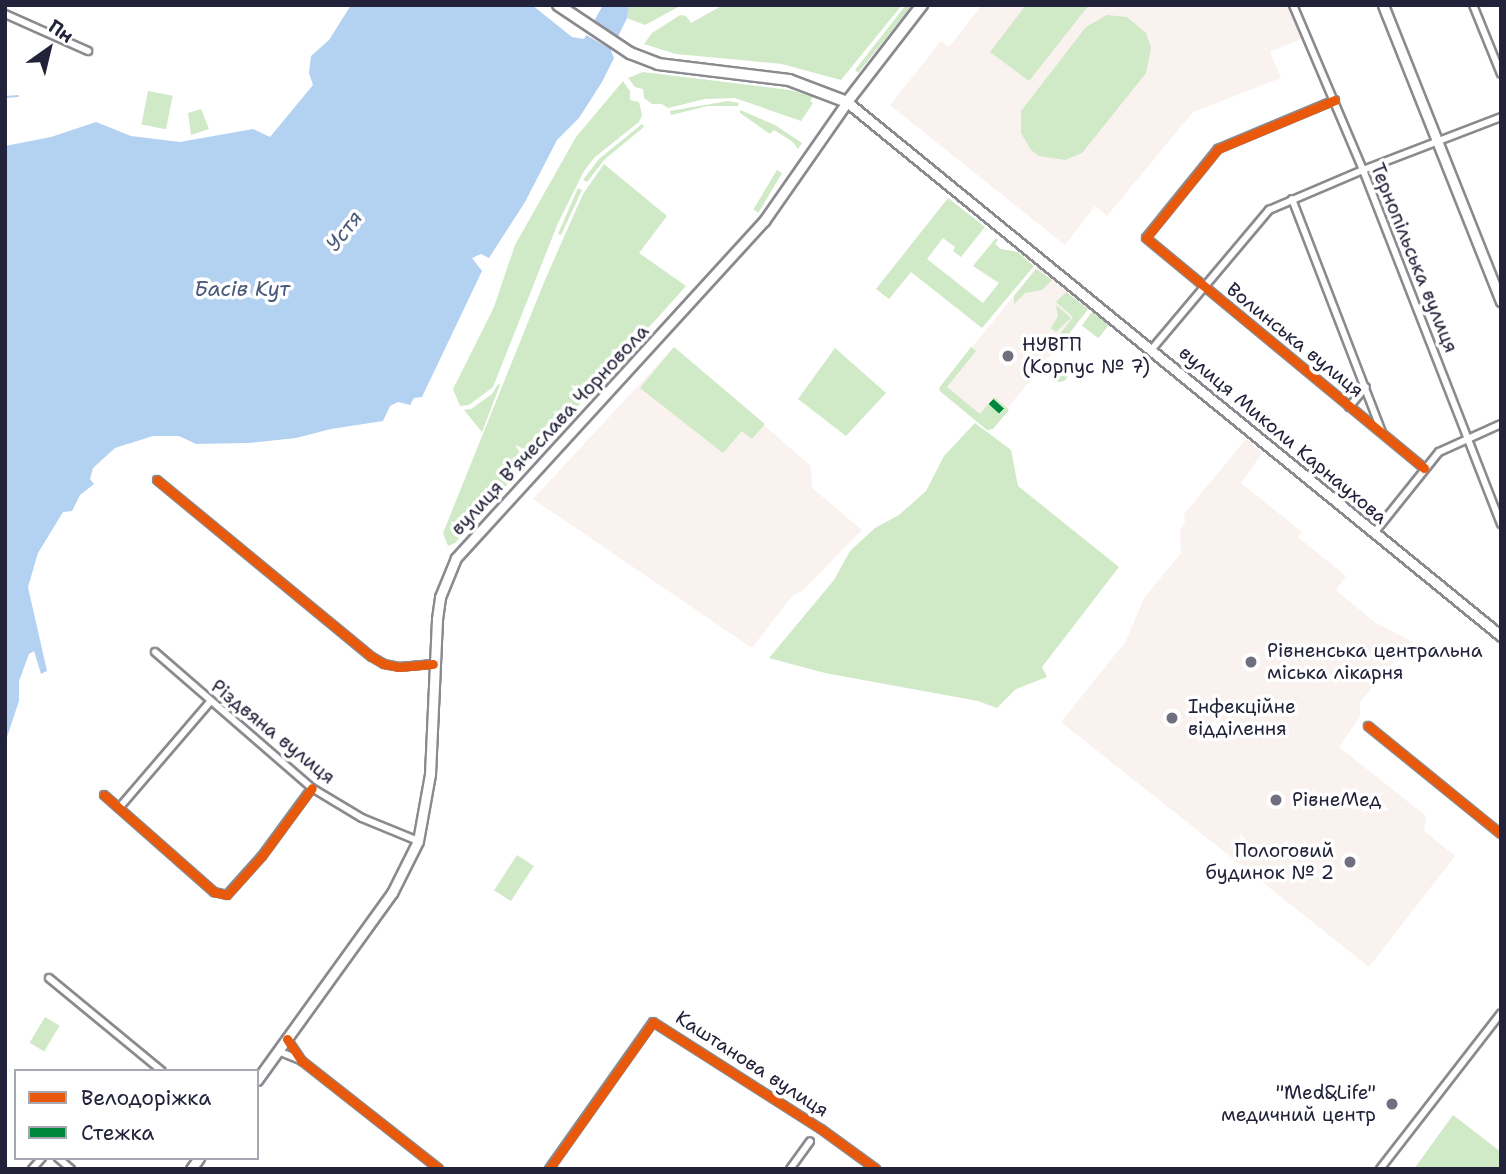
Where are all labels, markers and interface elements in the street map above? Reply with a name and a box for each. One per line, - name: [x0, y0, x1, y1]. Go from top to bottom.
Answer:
- north arrow: [14, 14, 84, 84]
- text: Пн: [44, 14, 78, 49]
- street label: Тернопільська вулиця: [1365, 160, 1463, 356]
- water label: Устя: [320, 206, 368, 256]
- water label: Басів Кут: [194, 276, 290, 302]
- street label: Волинська вулиця: [1222, 278, 1368, 402]
- street label: вулиця Вʼячеслава Чорновола: [446, 320, 654, 540]
- place label: НУВГП (Корпус № 7): [1022, 334, 1150, 378]
- street label: вулиця Миколи Карнаухова: [1174, 341, 1392, 529]
- marker: НУВГП (Корпус № 7): [1000, 348, 1016, 364]
- place label: Рівненська центральна міська лікарня: [1267, 640, 1483, 684]
- marker: Рівненська центральна міська лікарня: [1241, 652, 1261, 672]
- street label: Різдвяна вулиця: [206, 675, 340, 789]
- place label: Інфекційне відділення: [1188, 696, 1296, 740]
- marker: Інфекційне відділення: [1162, 708, 1182, 728]
- place label: РівнеМед: [1292, 789, 1381, 811]
- marker: РівнеМед: [1266, 790, 1286, 810]
- place label: Пологовий будинок № 2: [1205, 840, 1334, 884]
- marker: Пологовий будинок № 2: [1340, 852, 1360, 872]
- street label: Каштанова вулиця: [671, 1006, 833, 1122]
- legend: [14, 1069, 259, 1160]
- place label: "Med&Life" медичний центр: [1221, 1082, 1376, 1126]
- text: Велодоріжка: [81, 1084, 211, 1112]
- marker: "Med&Life" медичний центр: [1382, 1094, 1402, 1114]
- text: Стежка: [81, 1119, 154, 1147]

